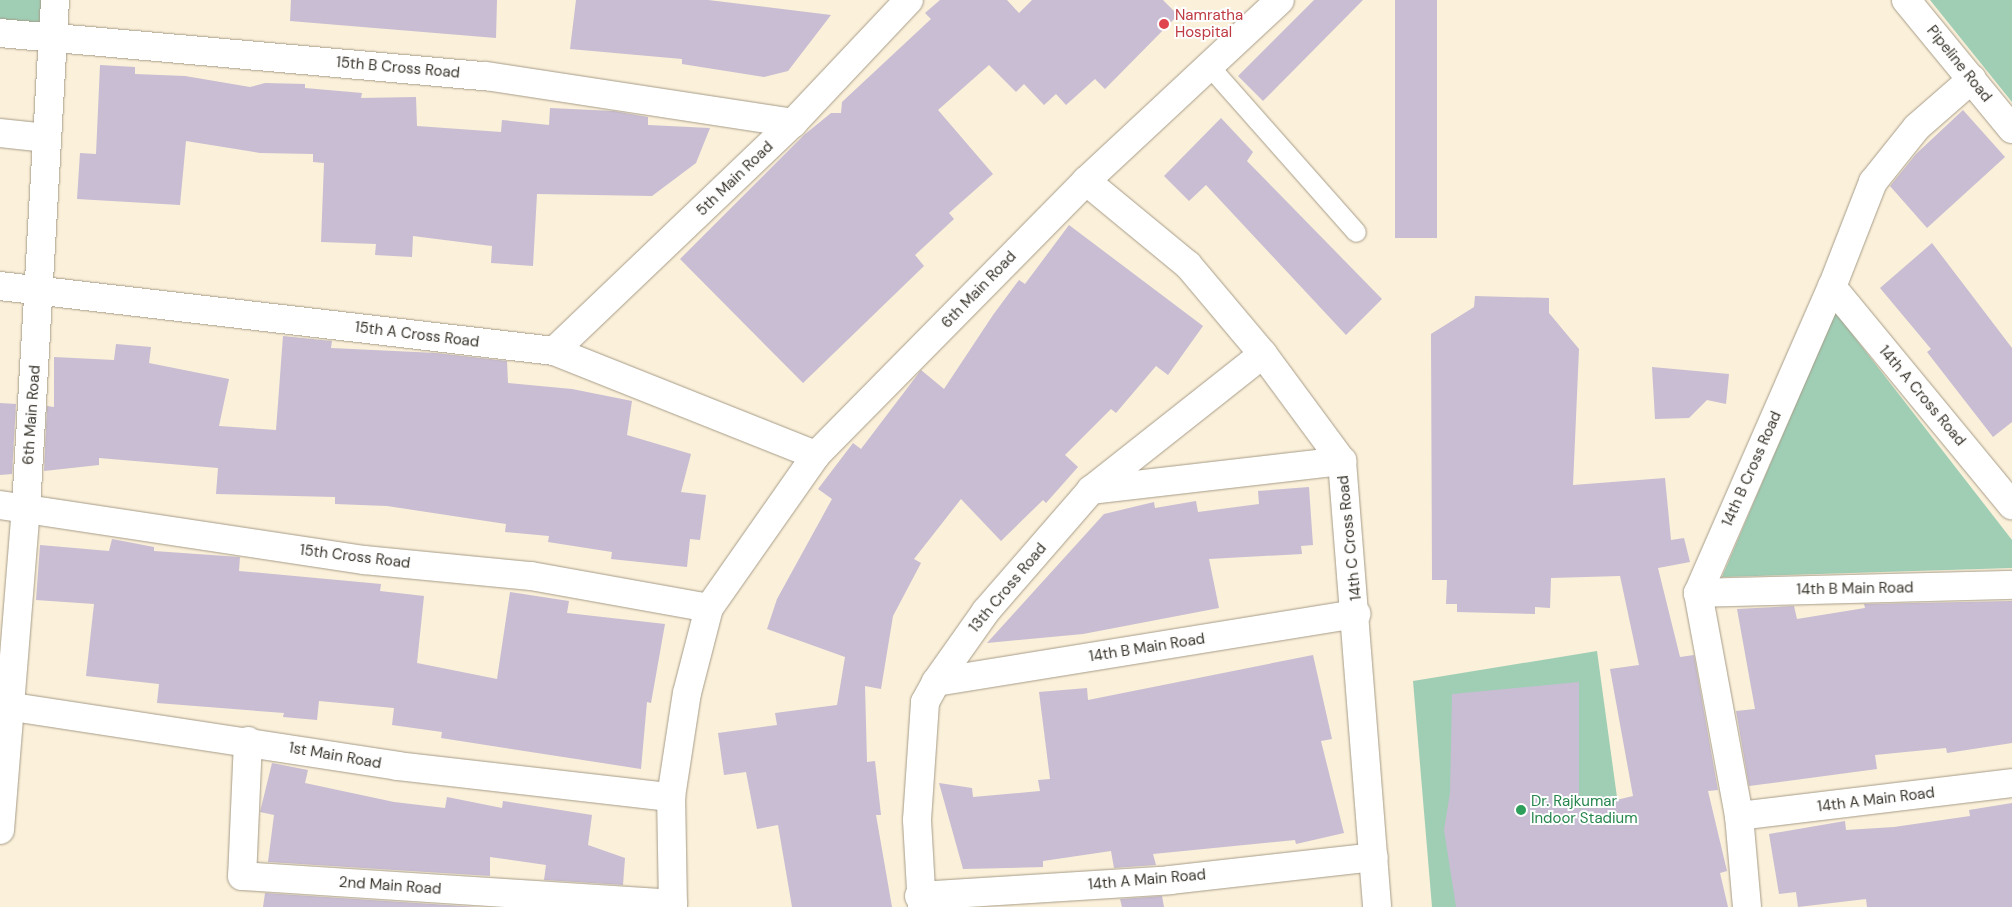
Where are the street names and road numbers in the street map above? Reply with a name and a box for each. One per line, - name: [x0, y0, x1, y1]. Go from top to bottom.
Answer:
- street label: Pipeline Road: [1923, 22, 1995, 106]
- street label: 15th B Cross Road: [335, 54, 461, 82]
- street label: 5th Main Road: [693, 138, 777, 220]
- street label: 6th Main Road: [938, 248, 1020, 332]
- street label: 15th A Cross Road: [354, 318, 480, 352]
- street label: 14th A Cross Road: [1875, 342, 1969, 450]
- street label: 6th Main Road: [20, 365, 44, 465]
- street label: 14th B Cross Road: [1719, 409, 1785, 529]
- street label: 14th C Cross Road: [1334, 474, 1366, 602]
- street label: 13th Cross Road: [965, 540, 1051, 636]
- street label: 15th Cross Road: [299, 541, 411, 573]
- street label: 14th B Main Road: [1796, 579, 1914, 599]
- street label: 14th B Main Road: [1088, 630, 1206, 666]
- street label: 1st Main Road: [287, 739, 383, 773]
- street label: 14th A Main Road: [1816, 784, 1936, 816]
- street label: 14th A Main Road: [1087, 866, 1207, 894]
- street label: 2nd Main Road: [338, 873, 442, 899]

